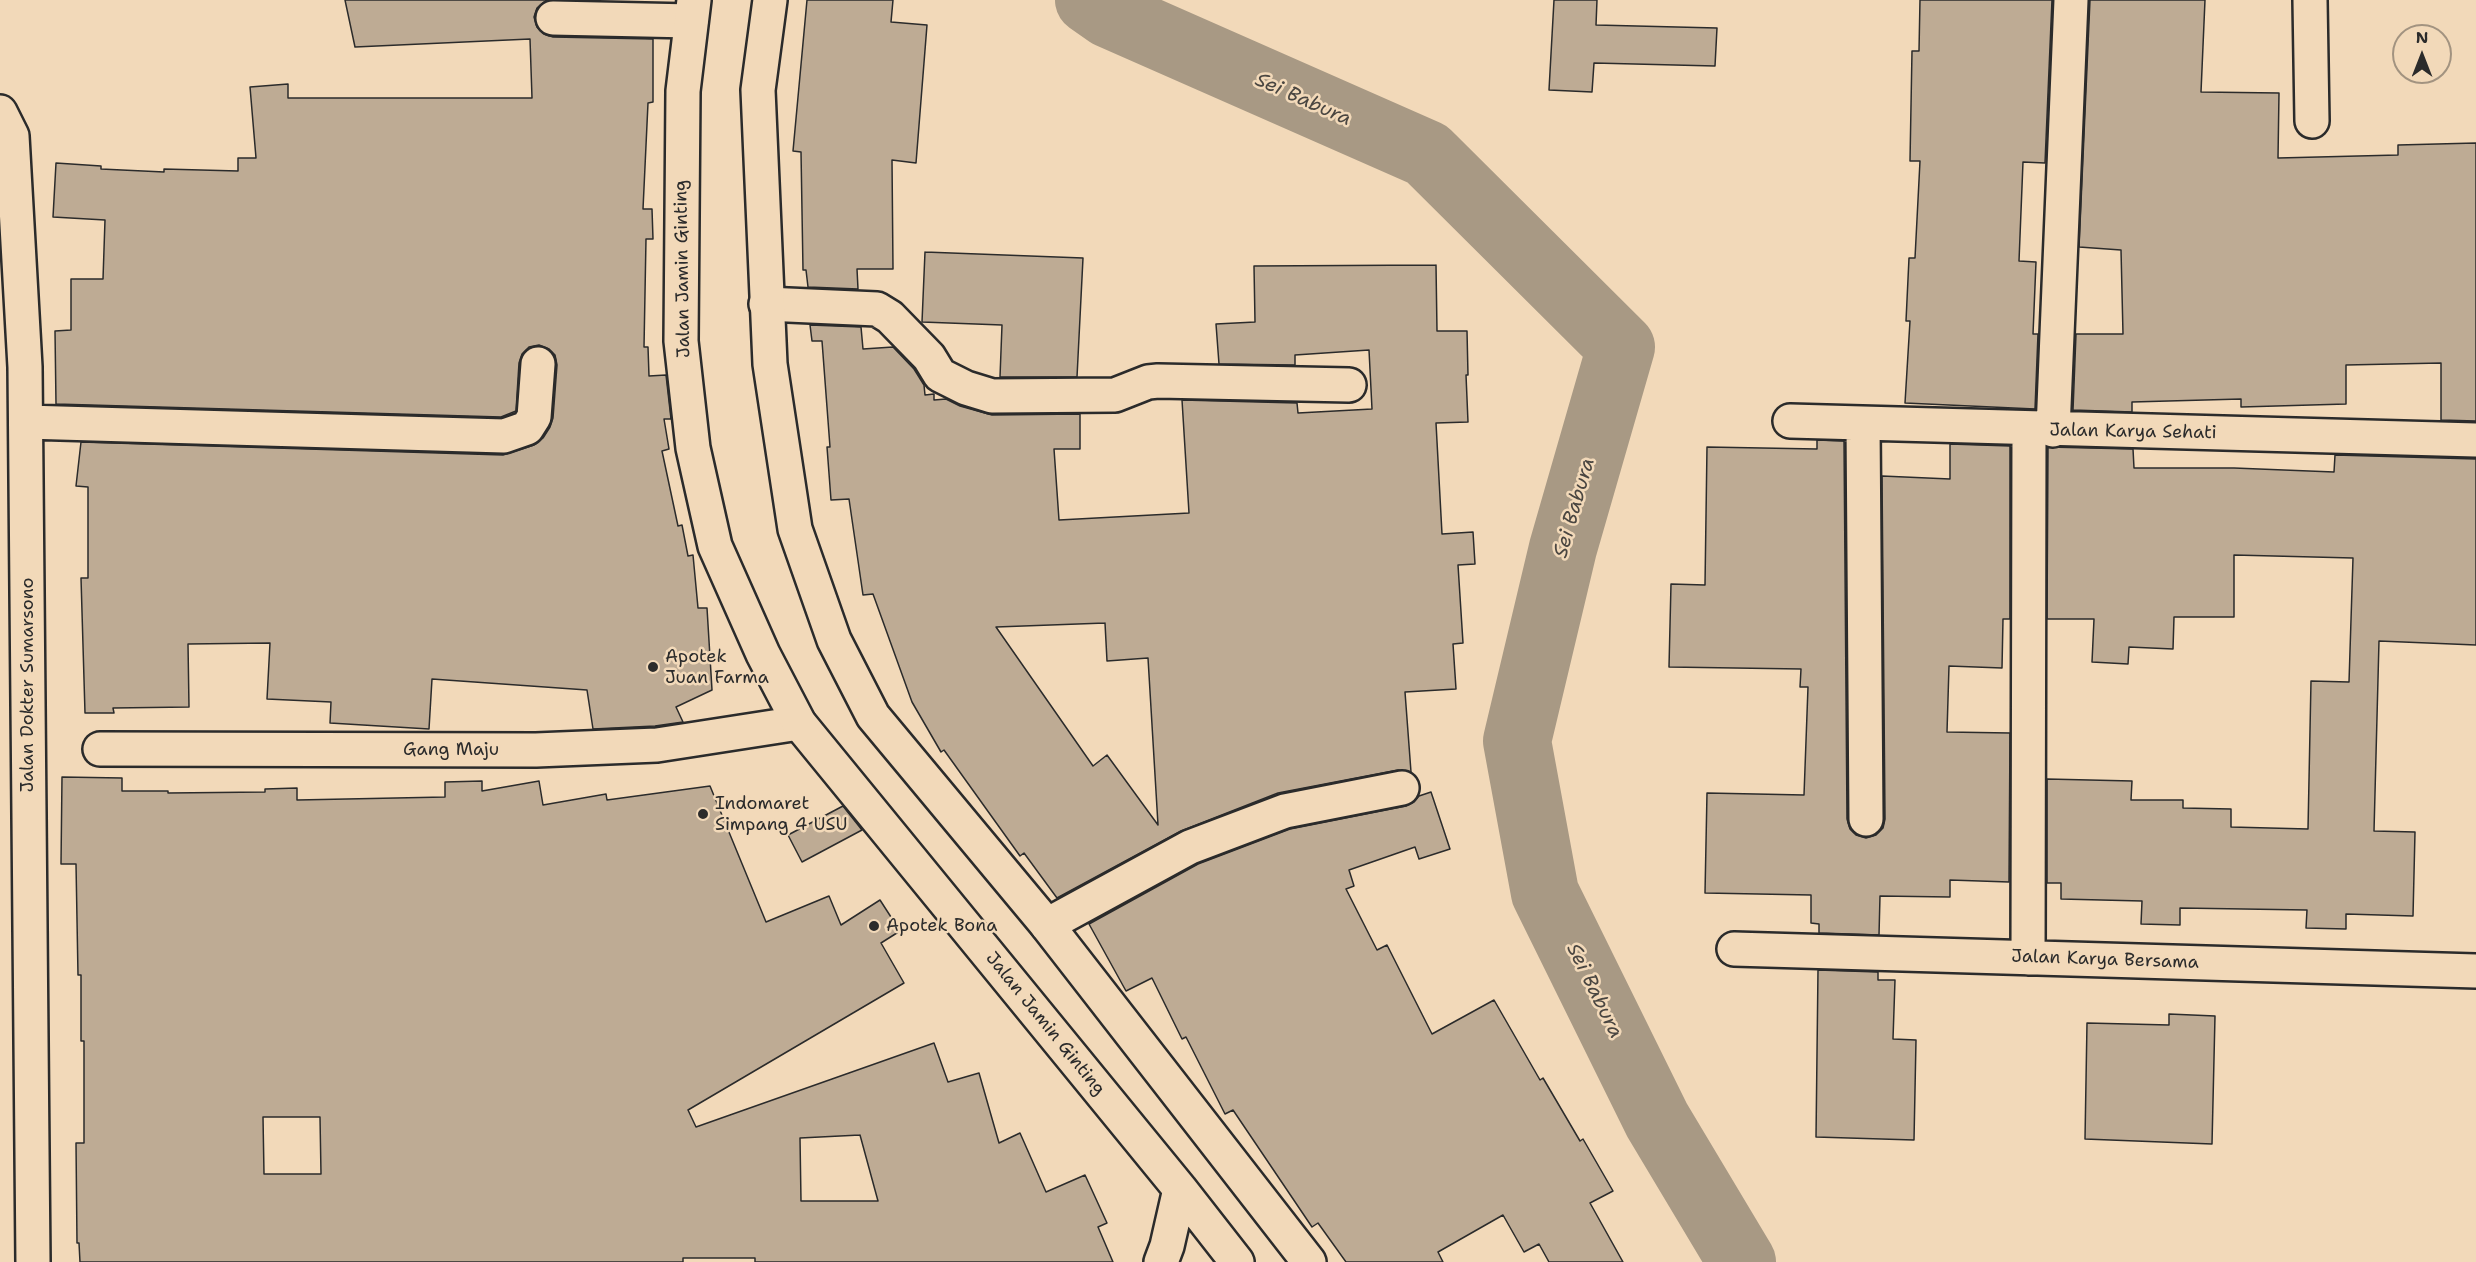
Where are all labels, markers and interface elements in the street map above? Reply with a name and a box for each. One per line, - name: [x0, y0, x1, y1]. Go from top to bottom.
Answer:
- north arrow: [2392, 24, 2452, 84]
- text: N: [2416, 27, 2428, 48]
- water label: Sei Babura: [1251, 68, 1355, 132]
- street label: Jalan Jamin Ginting: [671, 180, 695, 358]
- street label: Jalan Karya Sehati: [2049, 420, 2217, 444]
- water label: Sei Babura: [1549, 455, 1601, 561]
- street label: Jalan Dokter Sumarsono: [17, 577, 39, 793]
- place label: Apotek Juan Farma: [665, 646, 769, 688]
- marker: Apotek Juan Farma: [646, 660, 660, 674]
- street label: Gang Maju: [403, 739, 499, 761]
- place label: Indomaret Simpang 4 USU: [715, 793, 847, 836]
- marker: Indomaret Simpang 4 USU: [696, 807, 710, 821]
- place label: Apotek Bona: [886, 915, 997, 937]
- marker: Apotek Bona: [867, 919, 881, 933]
- water label: Sei Babura: [1561, 940, 1627, 1042]
- street label: Jalan Karya Bersama: [2011, 946, 2199, 974]
- street label: Jalan Jamin Ginting: [981, 948, 1109, 1100]

